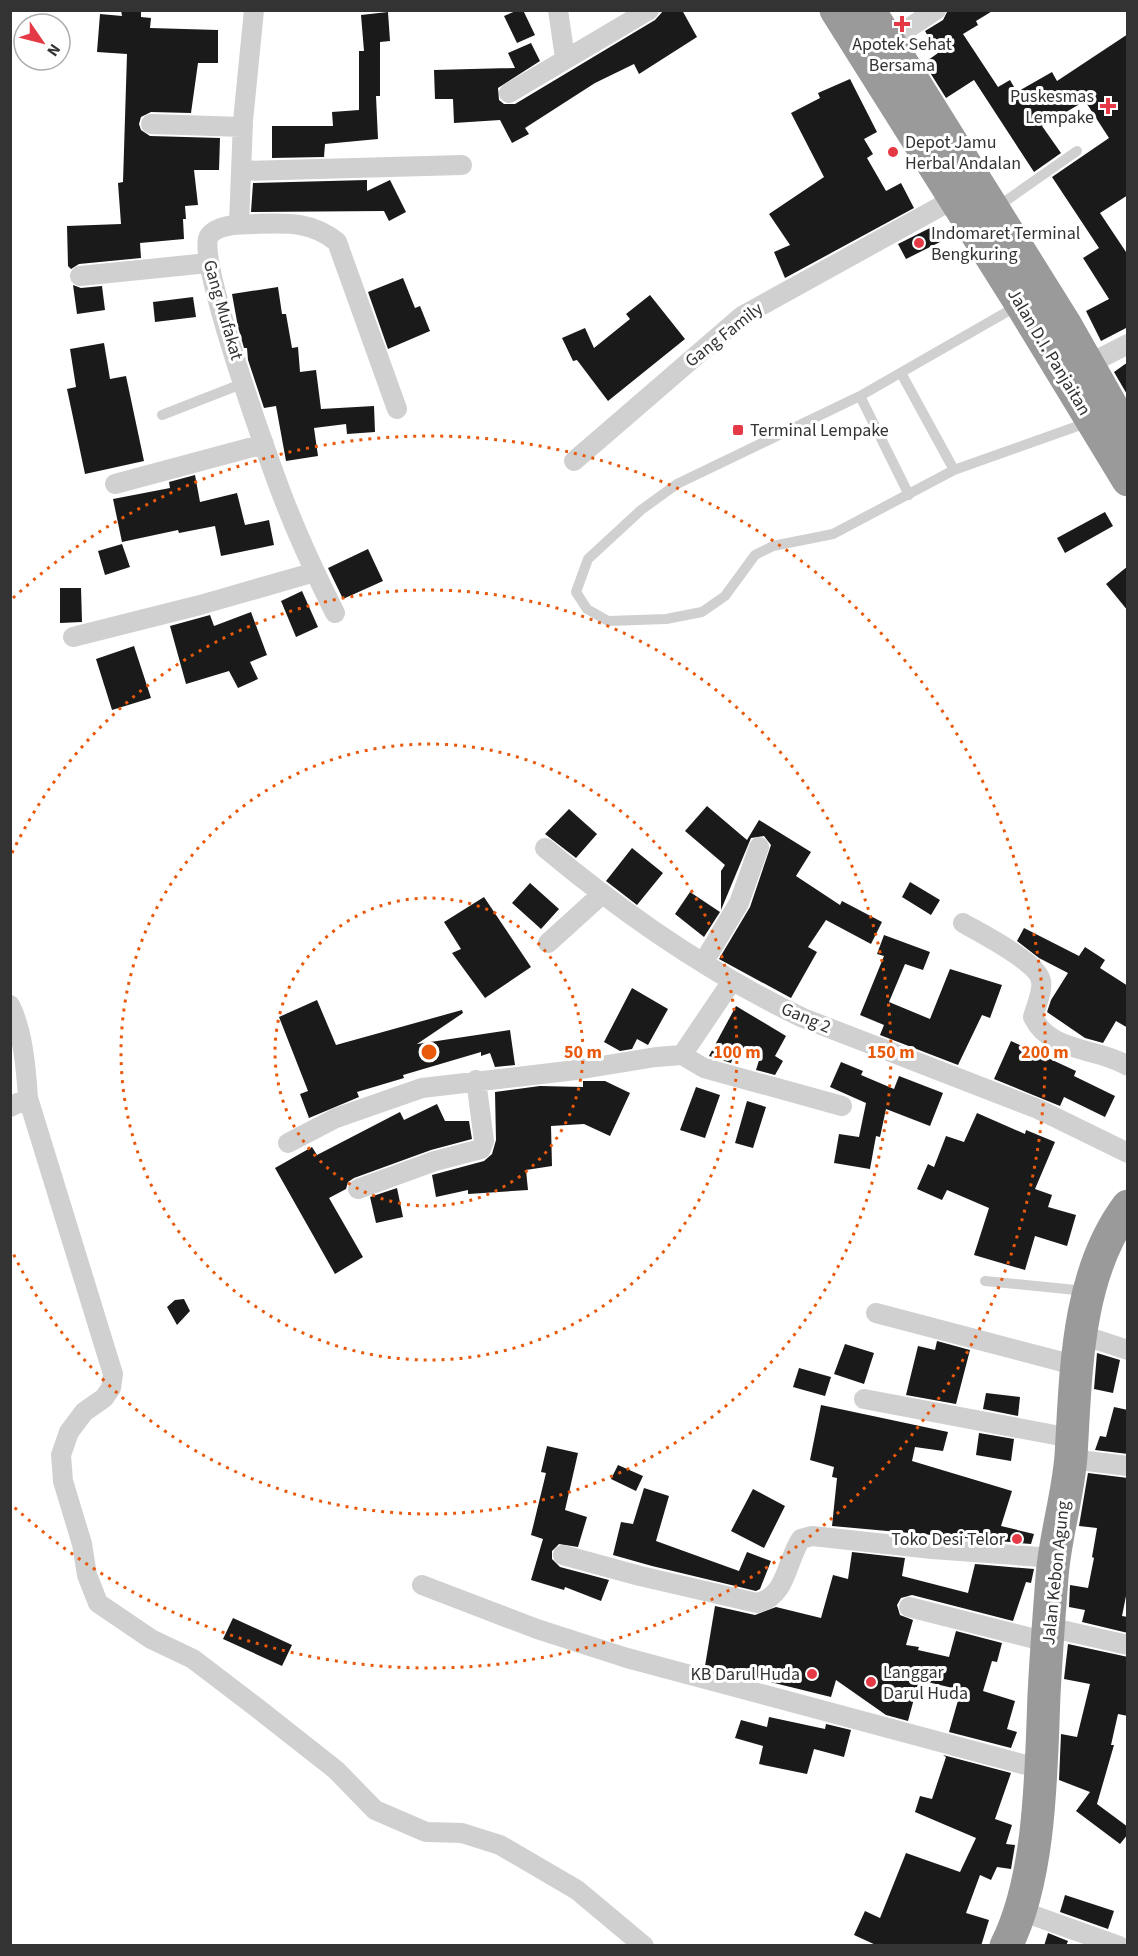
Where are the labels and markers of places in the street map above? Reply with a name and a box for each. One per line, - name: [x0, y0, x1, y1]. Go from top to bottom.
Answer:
- marker: Apotek Sehat Bersama: [895, 17, 909, 31]
- place label: Apotek Sehat Bersama: [852, 32, 952, 78]
- place label: Puskesmas Lempake: [1010, 84, 1094, 130]
- marker: Puskesmas Lempake: [1099, 97, 1117, 115]
- place label: Depot Jamu Herbal Andalan: [905, 130, 1021, 176]
- marker: Depot Jamu Herbal Andalan: [886, 145, 900, 159]
- place label: Indomaret Terminal Bengkuring: [931, 221, 1080, 267]
- marker: Indomaret Terminal Bengkuring: [912, 236, 926, 250]
- place label: Terminal Lempake: [750, 418, 889, 443]
- marker: Terminal Lempake: [731, 423, 745, 437]
- centre of rings: [419, 1042, 439, 1062]
- place label: Toko Desi Telor: [891, 1527, 1006, 1552]
- marker: Toko Desi Telor: [1010, 1532, 1024, 1546]
- place label: Langgar Darul Huda: [883, 1660, 968, 1706]
- place label: KB Darul Huda: [690, 1662, 800, 1687]
- marker: KB Darul Huda: [805, 1667, 819, 1681]
- marker: Langgar Darul Huda: [864, 1675, 878, 1689]

